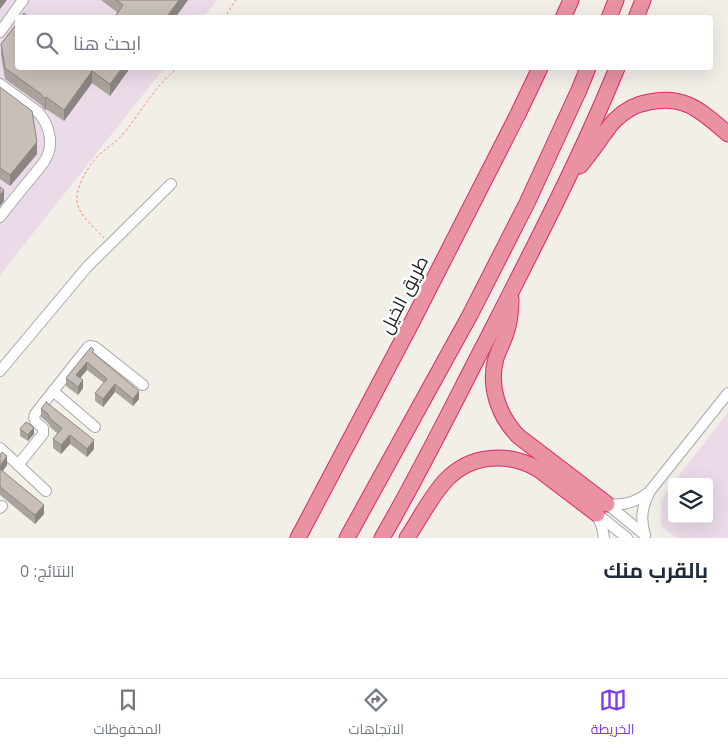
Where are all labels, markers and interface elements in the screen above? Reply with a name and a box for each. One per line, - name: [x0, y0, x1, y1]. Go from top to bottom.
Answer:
- search box: [15, 15, 713, 70]
- icon: search: [33, 29, 61, 57]
- text: ابحث هنا: [73, 30, 141, 56]
- street label: طريق الخيل: [373, 252, 434, 338]
- map controls: [668, 478, 713, 523]
- button: layers: [668, 478, 713, 523]
- text: بالقرب منك: [603, 556, 708, 584]
- text: النتائج: 0: [20, 560, 75, 582]
- tab: المحفوظات: [93, 686, 162, 742]
- tab: الاتجاهات: [349, 686, 404, 742]
- tab: الخريطة: [591, 686, 635, 742]

